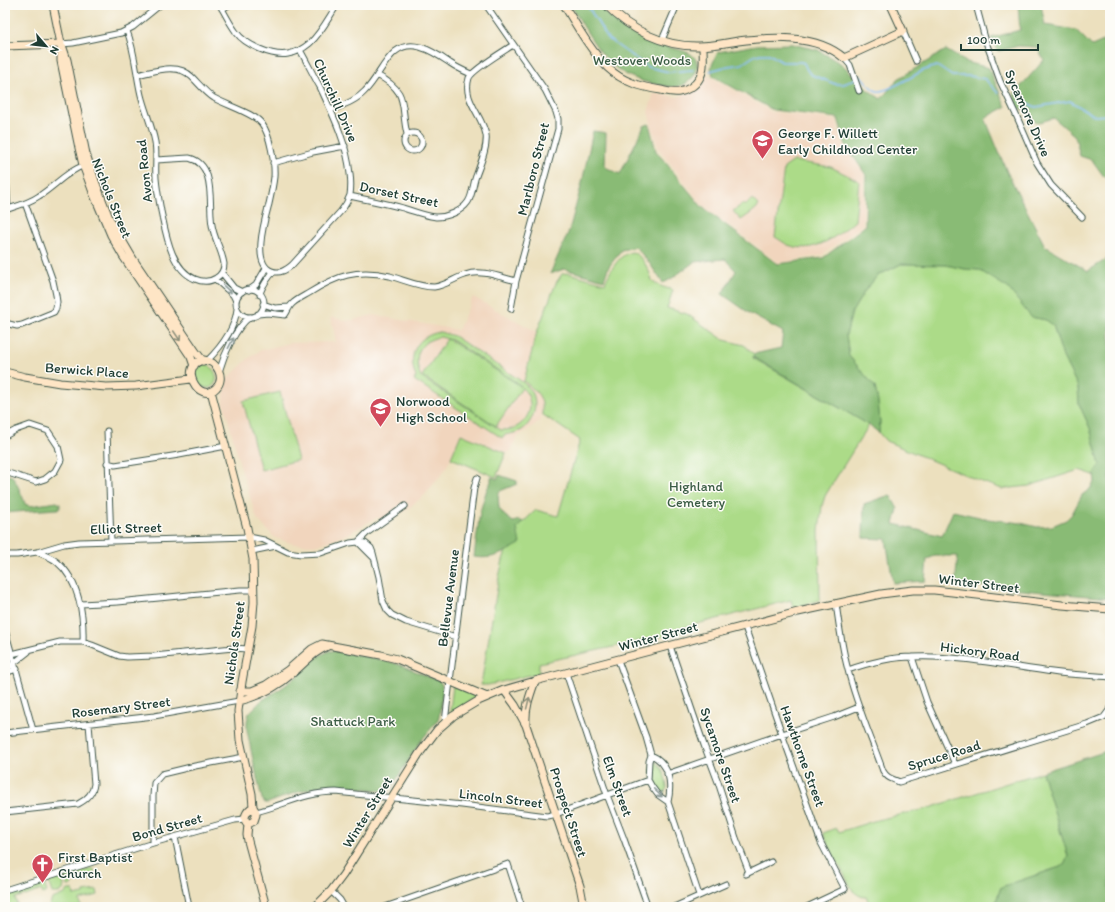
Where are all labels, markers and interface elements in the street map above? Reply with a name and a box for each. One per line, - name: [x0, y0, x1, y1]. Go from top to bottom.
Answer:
- north arrow: [26, 26, 66, 66]
- scale bar: [961, 26, 1038, 52]
- text: 100 m: [967, 33, 1000, 47]
- text: N: [47, 44, 62, 57]
- park label: Westover Woods: [593, 52, 691, 69]
- street label: Churchill Drive: [310, 56, 362, 145]
- street label: Sycamore Drive: [1001, 67, 1054, 160]
- street label: Marlboro Street: [514, 121, 553, 217]
- place label: George F. Willett Early Childhood Center: [778, 125, 918, 158]
- school or university icon: George F. Willett Early Childhood Center: [749, 128, 775, 161]
- street label: Avon Road: [133, 138, 156, 203]
- street label: Nichols Street: [88, 156, 135, 241]
- street label: Dorset Street: [358, 178, 440, 211]
- one-way arrow: [222, 284, 232, 294]
- one-way arrow: [173, 330, 181, 341]
- one-way arrow: [228, 337, 235, 349]
- street label: Berwick Place: [45, 359, 130, 382]
- place label: Norwood High School: [396, 393, 467, 426]
- school or university icon: Norwood High School: [367, 396, 393, 429]
- park label: Highland Cemetery: [667, 478, 726, 511]
- street label: Elliot Street: [90, 519, 162, 538]
- street label: Bellevue Avenue: [434, 548, 463, 648]
- street label: Winter Street: [938, 570, 1020, 597]
- street label: Nichols Street: [220, 600, 249, 686]
- street label: Winter Street: [617, 618, 700, 655]
- street label: Hickory Road: [939, 638, 1021, 665]
- street label: Rosemary Street: [71, 693, 171, 722]
- one-way arrow: [525, 697, 532, 710]
- street label: Hawthorne Street: [776, 703, 829, 809]
- street label: Sycamore Street: [696, 705, 745, 805]
- park label: Shattuck Park: [310, 713, 396, 730]
- street label: Spruce Road: [906, 736, 983, 775]
- street label: Elm Street: [599, 753, 636, 819]
- street label: Prospect Street: [546, 765, 591, 859]
- street label: Winter Street: [339, 773, 396, 851]
- street label: Lincoln Street: [458, 785, 544, 812]
- one-way arrow: [653, 788, 663, 798]
- street label: Bond Street: [130, 809, 204, 846]
- place label: First Baptist Church: [58, 849, 132, 882]
- church icon: First Baptist Church: [29, 852, 55, 885]

